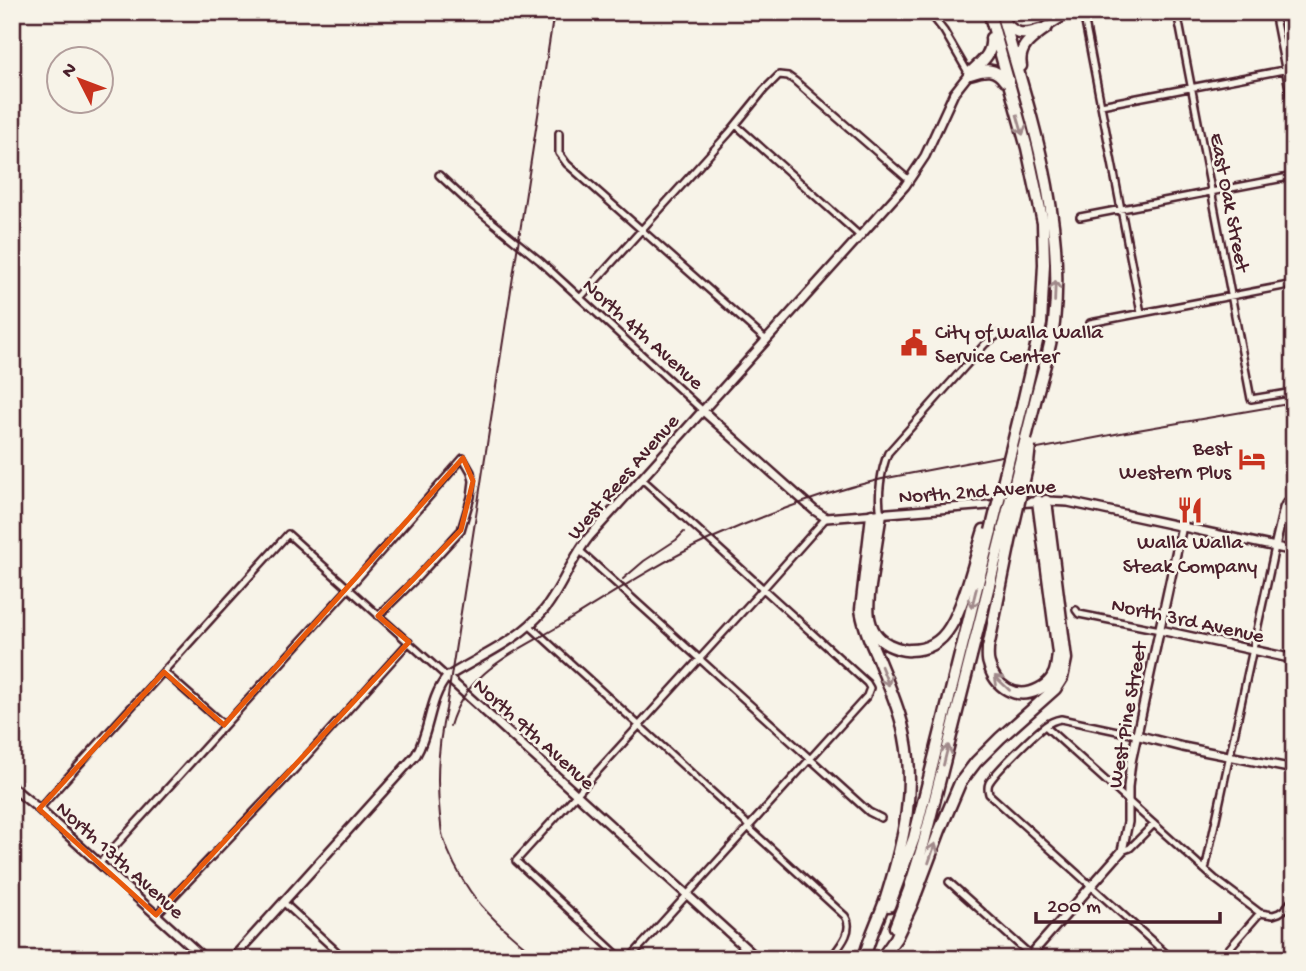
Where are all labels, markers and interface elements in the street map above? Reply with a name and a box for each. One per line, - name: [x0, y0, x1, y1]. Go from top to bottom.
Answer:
- north arrow: [46, 46, 116, 116]
- text: N: [57, 59, 83, 83]
- one-way arrow: [1014, 113, 1027, 136]
- street label: East Oak Street: [1202, 131, 1254, 276]
- street label: North 4th Avenue: [576, 275, 708, 397]
- one-way arrow: [1048, 280, 1061, 303]
- place label: City of Walla Walla Service Center: [935, 322, 1104, 371]
- public building icon: City of Walla Walla Service Center: [899, 328, 929, 358]
- street label: West Rees Avenue: [563, 409, 687, 546]
- place label: Best Western Plus: [1119, 438, 1233, 487]
- hotel icon: Best Western Plus: [1237, 444, 1267, 474]
- street label: North 2nd Avenue: [898, 475, 1058, 511]
- restaurant icon: Walla Walla Steak Company: [1175, 495, 1205, 525]
- place label: Walla Walla Steak Company: [1123, 532, 1257, 581]
- one-way arrow: [967, 586, 980, 608]
- street label: North 3rd Avenue: [1109, 594, 1267, 651]
- street label: West Pine Street: [1104, 638, 1155, 791]
- one-way arrow: [879, 664, 892, 686]
- street label: North 9th Avenue: [467, 674, 600, 798]
- one-way arrow: [993, 674, 1010, 691]
- one-way arrow: [940, 744, 953, 767]
- street label: North 13th Avenue: [49, 797, 189, 927]
- one-way arrow: [927, 843, 939, 865]
- scale bar: [1036, 880, 1220, 924]
- text: 200 m: [1047, 896, 1101, 921]

